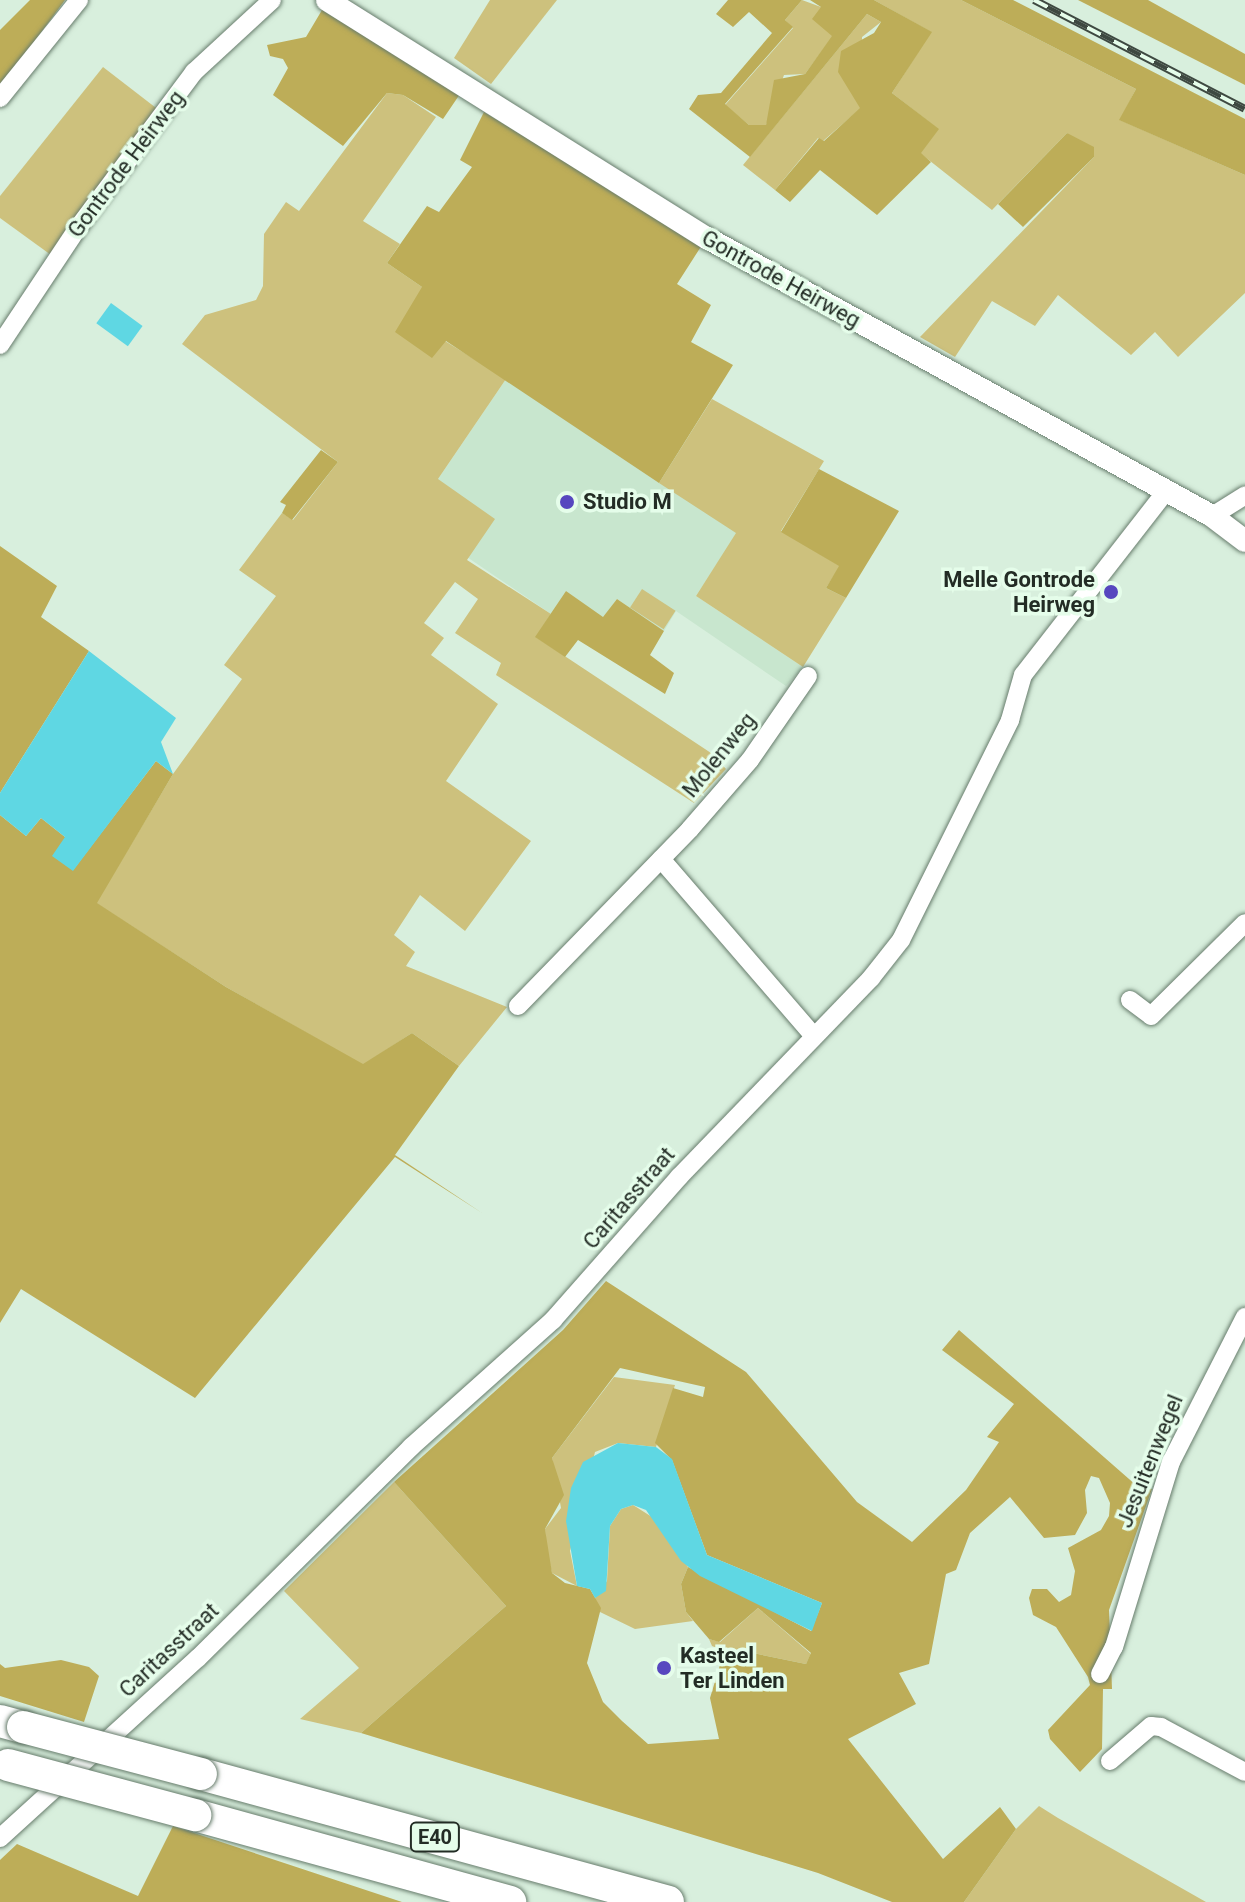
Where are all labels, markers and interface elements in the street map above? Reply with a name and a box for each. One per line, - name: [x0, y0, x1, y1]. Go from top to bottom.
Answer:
- street label: Gontrode Heirweg: [62, 85, 190, 243]
- street label: Gontrode Heirweg: [697, 225, 865, 333]
- place label: Studio M: [583, 489, 672, 515]
- marker: Studio M: [558, 493, 576, 511]
- place label: Melle Gontrode Heirweg: [943, 566, 1095, 618]
- marker: Melle Gontrode Heirweg: [1102, 583, 1120, 601]
- street label: Molenweg: [677, 707, 761, 803]
- street label: Caritasstraat: [578, 1142, 680, 1254]
- street label: Jesuitenwegel: [1111, 1391, 1189, 1531]
- street label: Caritasstraat: [114, 1597, 224, 1703]
- place label: Kasteel Ter Linden: [680, 1642, 785, 1694]
- marker: Kasteel Ter Linden: [655, 1659, 673, 1677]
- road number: E40: [409, 1821, 461, 1853]

